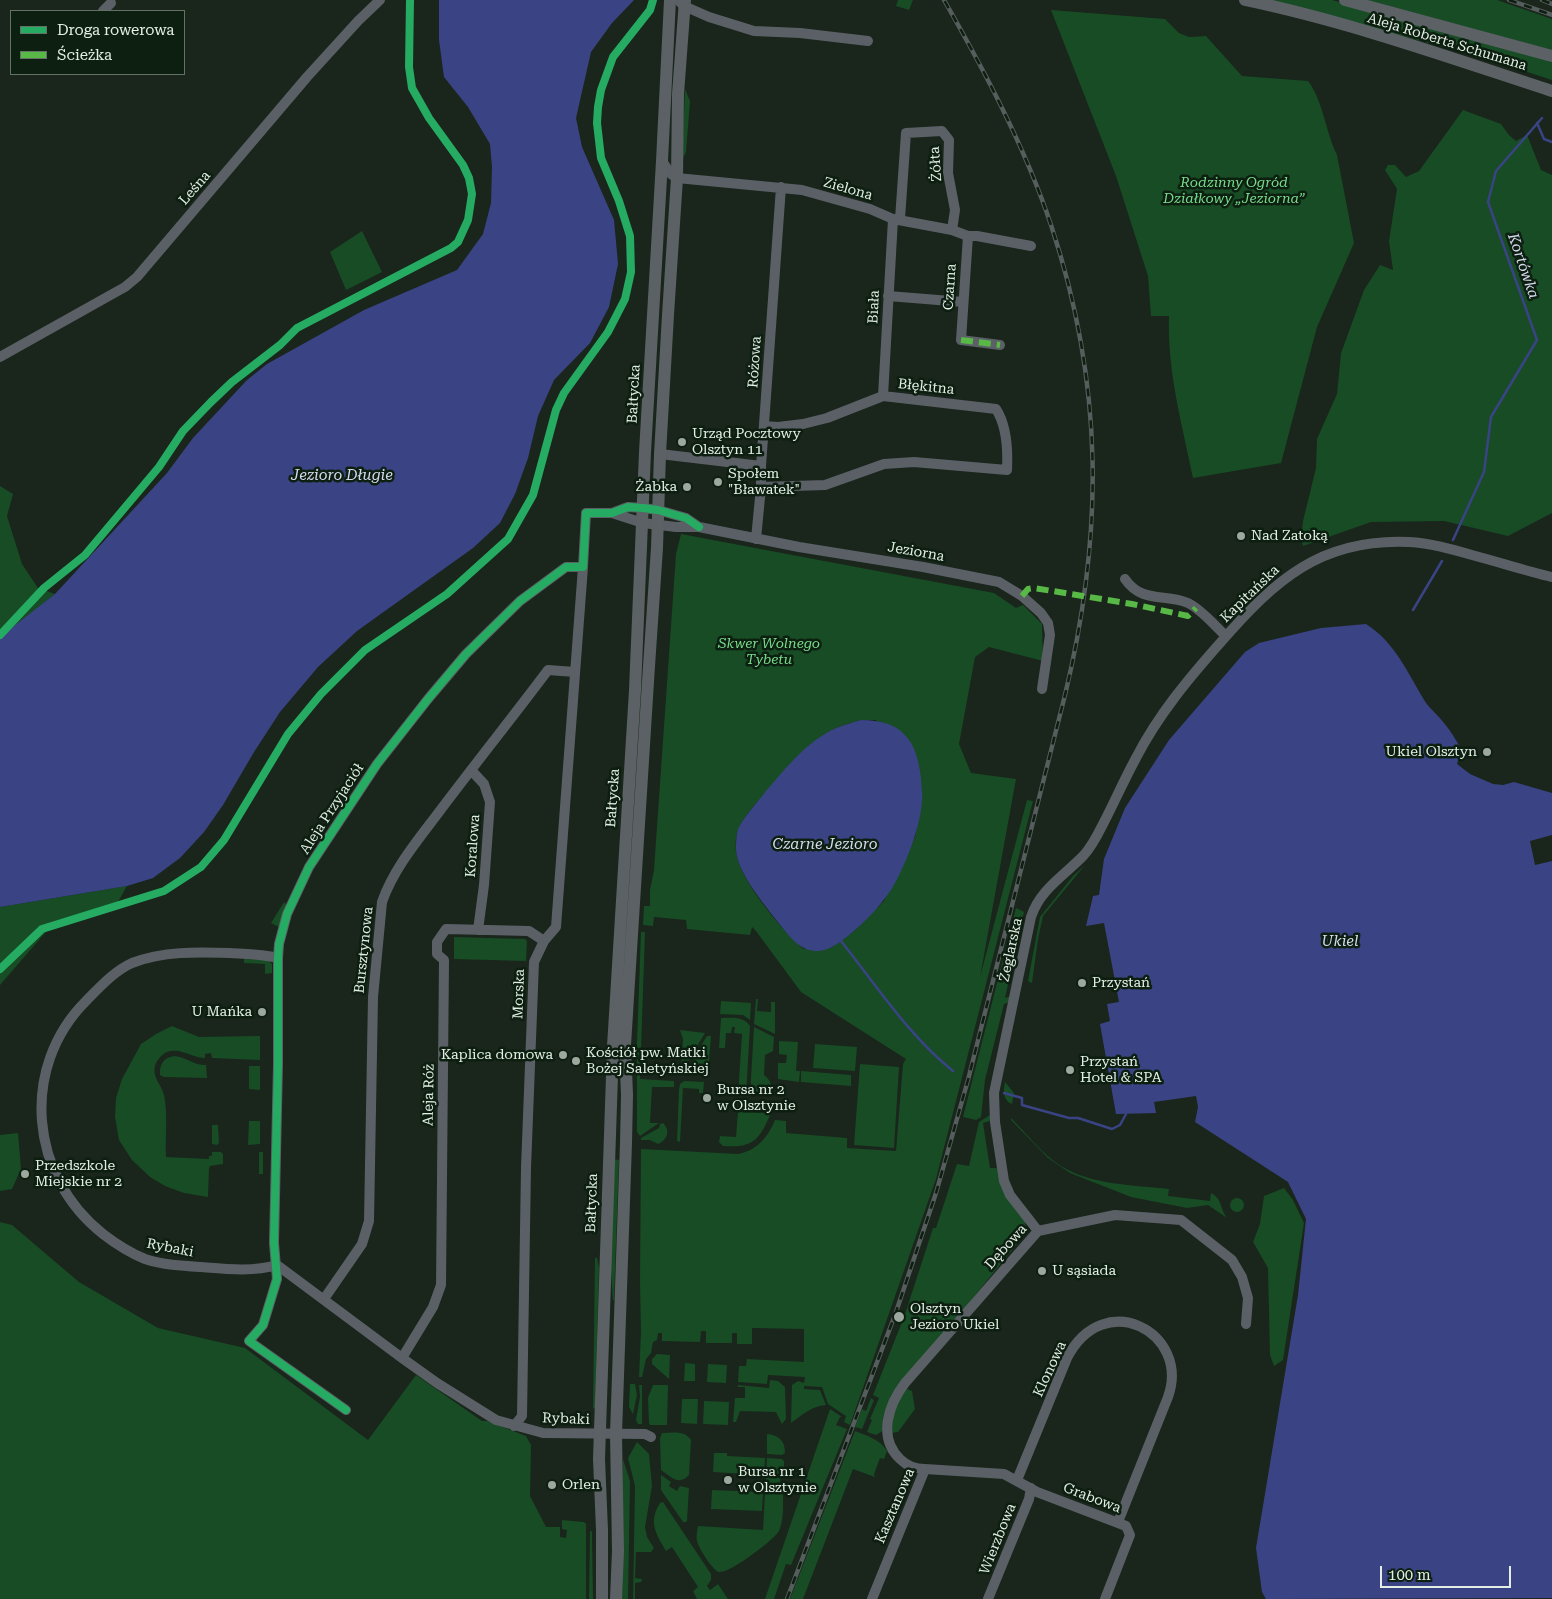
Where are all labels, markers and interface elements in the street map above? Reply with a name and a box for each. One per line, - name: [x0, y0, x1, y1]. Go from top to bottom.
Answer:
- legend: [10, 10, 185, 75]
- street label: Aleja Roberta Schumana: [1365, 10, 1529, 74]
- text: Droga rowerowa: [57, 21, 174, 39]
- text: Ścieżka: [57, 46, 112, 64]
- street label: Żółta: [926, 146, 946, 182]
- street label: Leśna: [176, 168, 214, 208]
- street label: Zielona: [822, 174, 874, 204]
- park label: Rodzinny Ogród Działkowy „Jeziorna”: [1163, 175, 1305, 208]
- water label: Kortówka: [1503, 231, 1543, 301]
- street label: Czarna: [940, 263, 960, 311]
- street label: Biała: [865, 290, 883, 324]
- street label: Różowa: [745, 335, 765, 389]
- street label: Bałtycka: [624, 364, 644, 424]
- street label: Błękitna: [897, 376, 955, 398]
- place label: Urząd Pocztowy Olsztyn 11: [692, 426, 801, 458]
- marker: Urząd Pocztowy Olsztyn 11: [676, 436, 688, 448]
- place label: Społem "Bławatek": [728, 466, 800, 498]
- water label: Jezioro Długie: [291, 467, 393, 485]
- marker: Społem "Bławatek": [712, 476, 724, 488]
- place label: Żabka: [636, 479, 677, 495]
- marker: Żabka: [681, 481, 693, 493]
- place label: Nad Zatoką: [1251, 528, 1328, 544]
- marker: Nad Zatoką: [1235, 530, 1247, 542]
- street label: Jeziorna: [886, 539, 946, 565]
- street label: Kapitańska: [1217, 562, 1283, 626]
- park label: Skwer Wolnego Tybetu: [718, 636, 820, 669]
- place label: Ukiel Olsztyn: [1386, 744, 1477, 760]
- marker: Ukiel Olsztyn: [1481, 746, 1493, 758]
- street label: Aleja Przyjaciół: [297, 761, 367, 857]
- street label: Bałtycka: [603, 768, 623, 828]
- street label: Koralowa: [462, 814, 484, 878]
- water label: Czarne Jezioro: [772, 836, 878, 854]
- street label: Bursztynowa: [351, 906, 377, 994]
- street label: Żeglarska: [996, 917, 1026, 983]
- water label: Ukiel: [1322, 933, 1358, 951]
- street label: Morska: [510, 969, 528, 1019]
- place label: Przystań: [1092, 975, 1150, 991]
- marker: Przystań: [1076, 977, 1088, 989]
- place label: U Mańka: [192, 1004, 252, 1020]
- marker: U Mańka: [256, 1006, 268, 1018]
- place label: Kościół pw. Matki Bożej Saletyńskiej: [586, 1045, 709, 1078]
- place label: Kaplica domowa: [441, 1047, 553, 1063]
- marker: Kaplica domowa: [557, 1049, 569, 1061]
- place label: Przystań Hotel & SPA: [1080, 1054, 1161, 1086]
- marker: Kościół pw. Matki Bożej Saletyńskiej: [570, 1055, 582, 1067]
- street label: Aleja Róż: [420, 1064, 438, 1126]
- marker: Przystań Hotel & SPA: [1064, 1064, 1076, 1076]
- place label: Bursa nr 2 w Olsztynie: [717, 1082, 796, 1114]
- marker: Bursa nr 2 w Olsztynie: [701, 1092, 713, 1104]
- place label: Przedszkole Miejskie nr 2: [35, 1158, 122, 1190]
- marker: Przedszkole Miejskie nr 2: [19, 1168, 31, 1180]
- street label: Bałtycka: [583, 1173, 601, 1233]
- street label: Dębowa: [981, 1221, 1031, 1273]
- street label: Rybaki: [145, 1235, 195, 1261]
- place label: U sąsiada: [1052, 1263, 1116, 1279]
- marker: U sąsiada: [1036, 1265, 1048, 1277]
- place label: Olsztyn Jezioro Ukiel: [910, 1301, 999, 1334]
- marker: Olsztyn Jezioro Ukiel: [892, 1310, 906, 1324]
- street label: Klonowa: [1030, 1339, 1070, 1399]
- street label: Rybaki: [542, 1410, 590, 1428]
- place label: Bursa nr 1 w Olsztynie: [738, 1464, 817, 1496]
- street label: Kasztanowa: [872, 1466, 918, 1546]
- marker: Bursa nr 1 w Olsztynie: [722, 1474, 734, 1486]
- place label: Orlen: [562, 1477, 600, 1493]
- marker: Orlen: [546, 1479, 558, 1491]
- street label: Grabowa: [1061, 1479, 1123, 1517]
- street label: Wierzbowa: [976, 1501, 1020, 1577]
- scale bar: [1382, 1556, 1513, 1588]
- text: 100 m: [1388, 1566, 1431, 1584]

